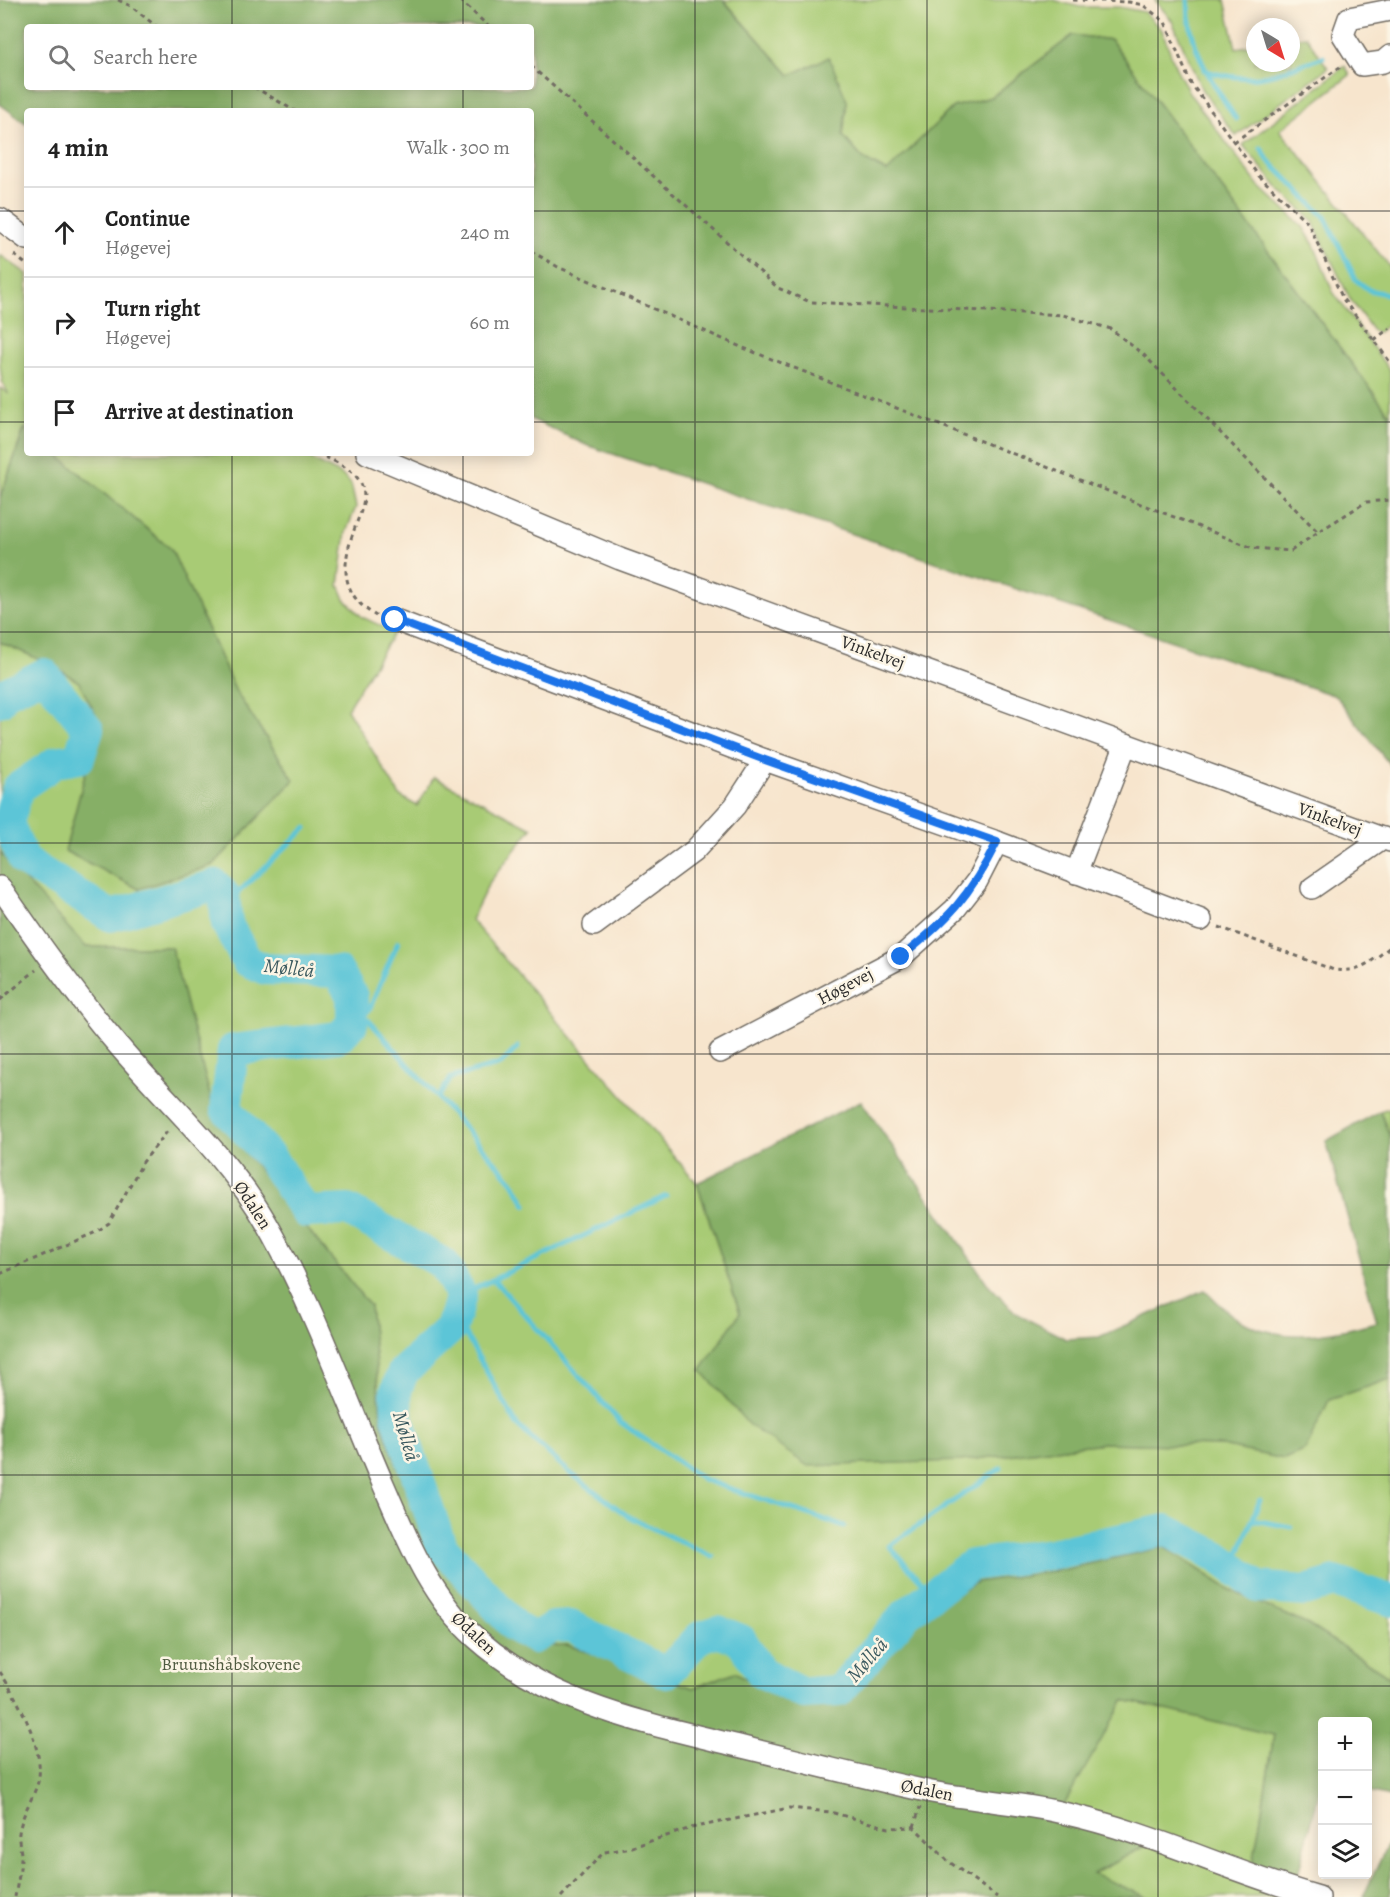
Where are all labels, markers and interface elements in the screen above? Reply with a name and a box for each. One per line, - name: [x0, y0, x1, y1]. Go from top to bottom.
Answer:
- north arrow: [1246, 18, 1300, 72]
- search box: [24, 24, 534, 90]
- icon: search: [45, 41, 78, 74]
- text: Search here: [93, 42, 198, 72]
- text: 4 min: [48, 130, 109, 165]
- text: Walk · 300 m: [407, 134, 510, 161]
- text: Continue: [105, 204, 190, 234]
- icon: ahead: [48, 216, 81, 249]
- text: 240 m: [460, 219, 510, 246]
- text: Høgevej: [105, 234, 171, 261]
- text: Turn right: [105, 294, 201, 324]
- icon: right: [48, 306, 81, 339]
- text: 60 m: [470, 309, 510, 336]
- text: Høgevej: [105, 324, 171, 351]
- icon: arrive: [48, 396, 81, 429]
- text: Arrive at destination: [105, 397, 294, 427]
- route start: [381, 606, 407, 632]
- street label: Vinkelvej: [837, 629, 908, 675]
- street label: Vinkelvej: [1294, 796, 1365, 842]
- route end: [887, 943, 913, 969]
- water label: Mølleå: [263, 952, 315, 984]
- street label: Høgevej: [813, 961, 877, 1011]
- street label: Ødalen: [229, 1176, 278, 1234]
- water label: Mølleå: [386, 1408, 426, 1464]
- street label: Ødalen: [446, 1606, 502, 1660]
- water label: Mølleå: [840, 1632, 894, 1688]
- park label: Bruunshåbskovene: [161, 1652, 301, 1676]
- map controls: [1318, 1717, 1372, 1879]
- button: +: [1318, 1717, 1372, 1771]
- button: −: [1318, 1771, 1372, 1825]
- street label: Ødalen: [899, 1773, 955, 1807]
- button: layers: [1318, 1825, 1372, 1879]

